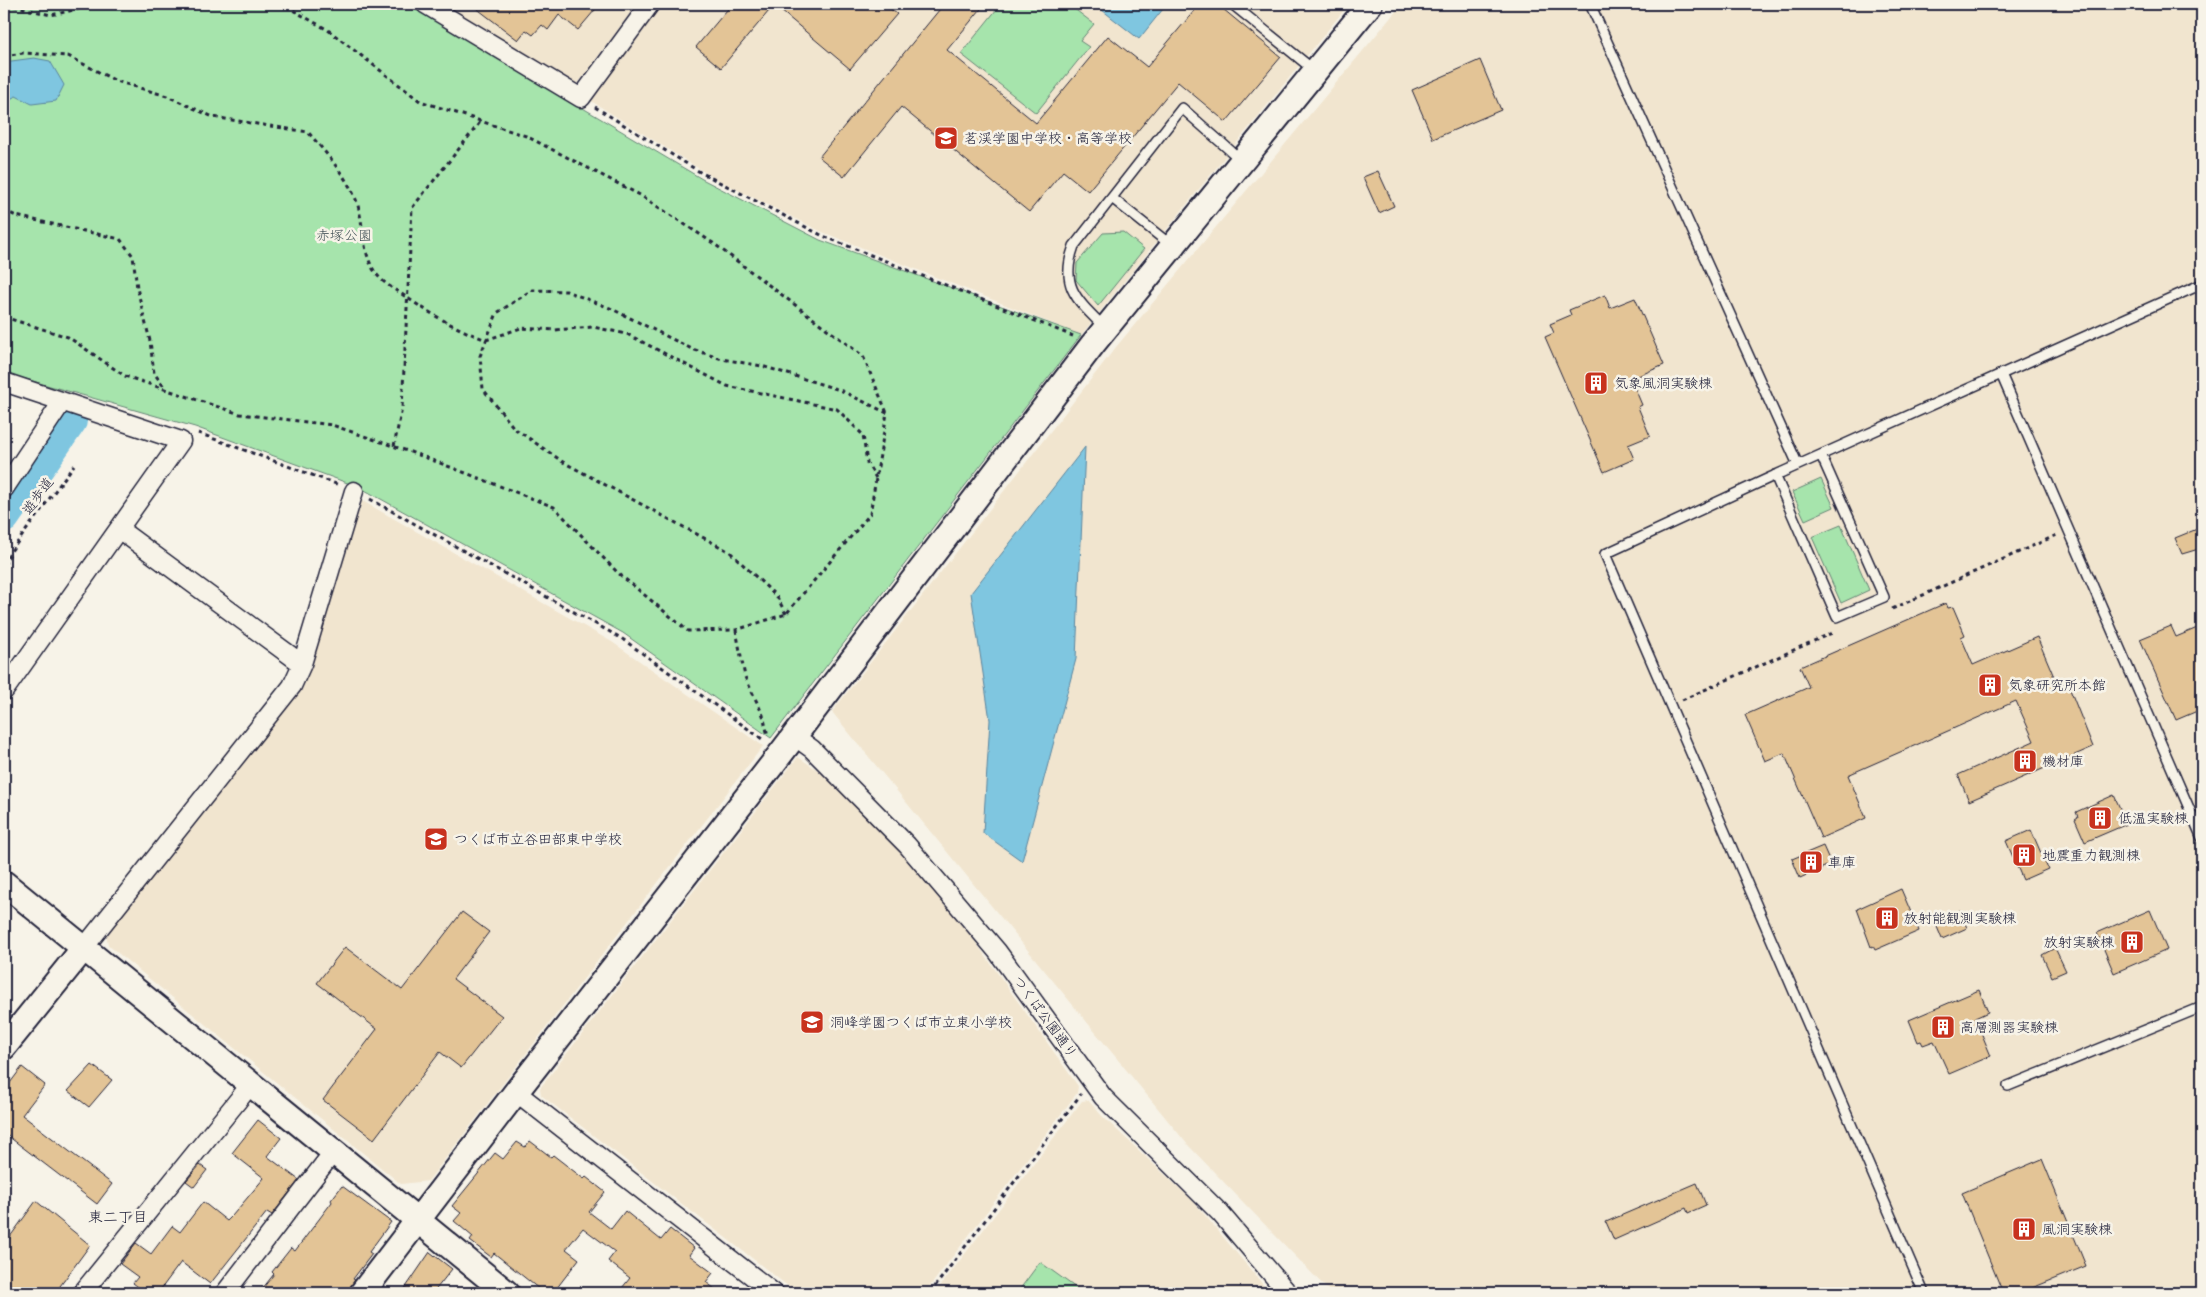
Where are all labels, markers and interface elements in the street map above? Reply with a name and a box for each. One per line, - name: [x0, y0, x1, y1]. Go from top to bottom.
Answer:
- school or university icon: 茗渓学園中学校・高等学校: [933, 125, 959, 151]
- place label: 茗渓学園中学校・高等学校: [964, 126, 1132, 151]
- park label: 赤塚公園: [316, 223, 372, 248]
- building icon: 気象風洞実験棟: [1583, 370, 1609, 396]
- place label: 気象風洞実験棟: [1614, 371, 1713, 396]
- street label: 遊歩道: [16, 472, 60, 520]
- building icon: 気象研究所本館: [1977, 672, 2003, 698]
- place label: 気象研究所本館: [2008, 673, 2106, 698]
- building icon: 機材庫: [2012, 748, 2038, 774]
- place label: 機材庫: [2042, 749, 2084, 774]
- building icon: 低温実験棟: [2087, 805, 2113, 831]
- place label: 低温実験棟: [2118, 806, 2189, 831]
- school or university icon: つくば市立谷田部東中学校: [423, 826, 449, 852]
- place label: つくば市立谷田部東中学校: [454, 827, 622, 852]
- building icon: 地震重力観測棟: [2011, 842, 2037, 868]
- place label: 地震重力観測棟: [2042, 843, 2141, 868]
- building icon: 車庫: [1798, 849, 1824, 875]
- place label: 車庫: [1828, 850, 1856, 875]
- building icon: 放射能観測実験棟: [1874, 905, 1900, 931]
- place label: 放射能観測実験棟: [1904, 906, 2017, 931]
- building icon: 放射実験棟: [2119, 929, 2145, 955]
- place label: 放射実験棟: [2044, 930, 2115, 955]
- street label: つくば公園通り: [1006, 970, 1084, 1064]
- school or university icon: 洞峰学園つくば市立東小学校: [799, 1009, 825, 1035]
- place label: 洞峰学園つくば市立東小学校: [830, 1010, 1012, 1035]
- building icon: 高層測器実験棟: [1930, 1014, 1956, 1040]
- place label: 高層測器実験棟: [1960, 1015, 2059, 1040]
- district label: 東二丁目: [88, 1204, 148, 1230]
- building icon: 風洞実験棟: [2011, 1216, 2037, 1242]
- place label: 風洞実験棟: [2042, 1217, 2113, 1242]

